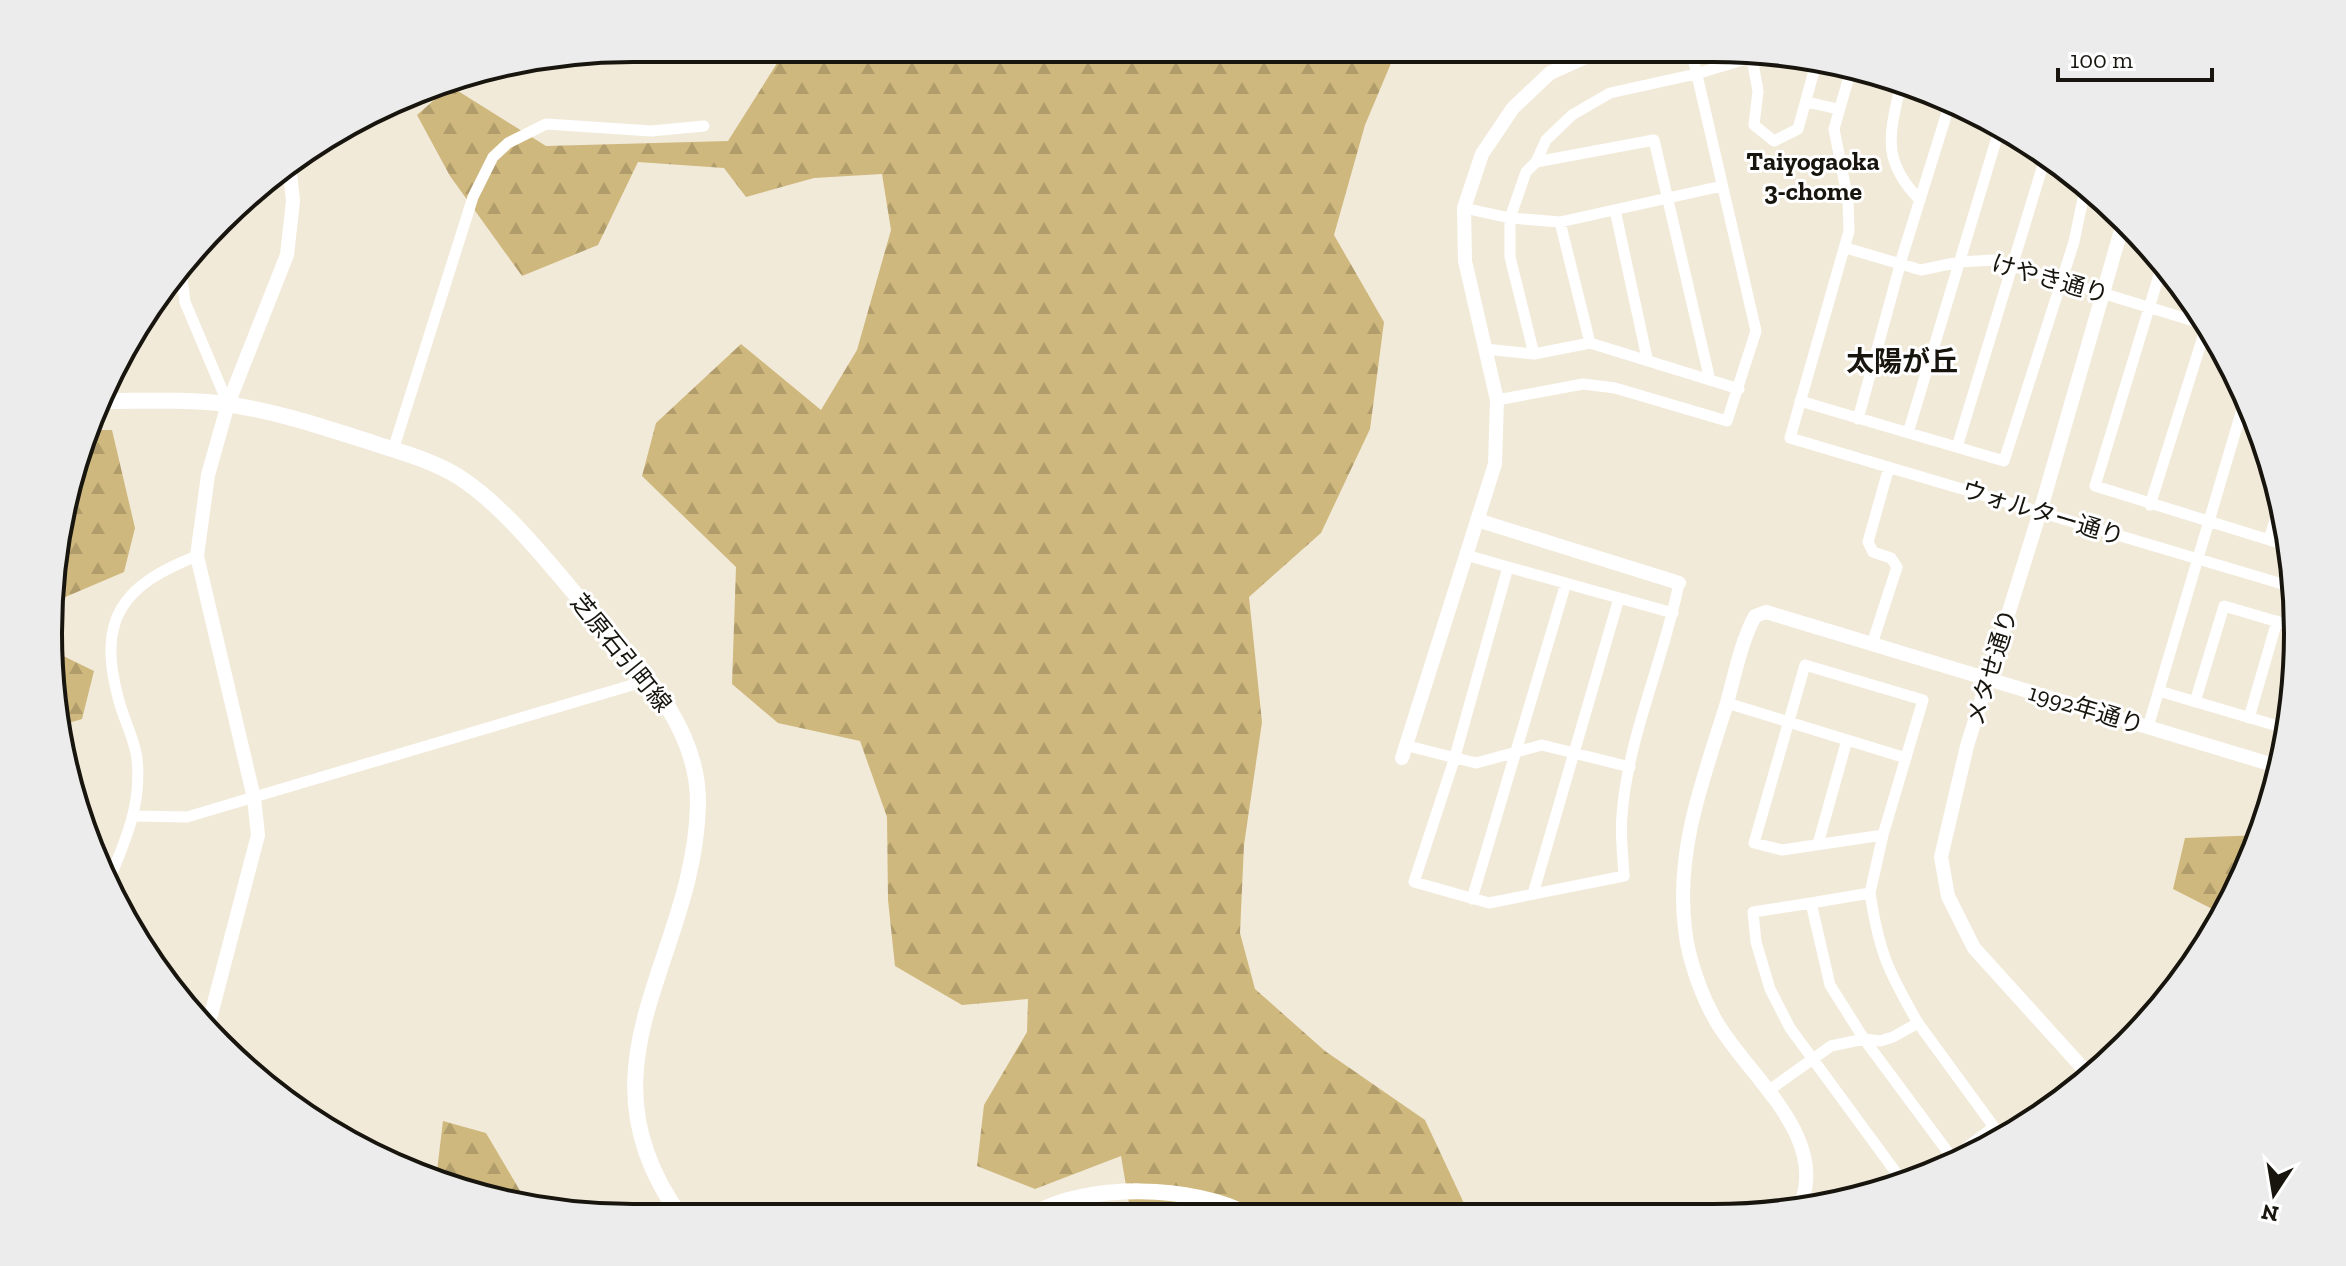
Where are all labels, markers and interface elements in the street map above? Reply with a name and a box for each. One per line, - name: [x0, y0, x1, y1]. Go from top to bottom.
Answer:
- scale bar: [2058, 32, 2212, 82]
- text: 100 m: [2070, 45, 2133, 74]
- district label: Taiyogaoka 3-chome: [1746, 145, 1880, 207]
- street label: けやき通り: [1988, 248, 2112, 309]
- district label: 太陽が丘: [1846, 345, 1958, 378]
- street label: ウォルター通り: [1959, 474, 2128, 551]
- street label: 芝原石引町線: [565, 588, 678, 718]
- street label: メタせ通り: [1960, 605, 2023, 728]
- street label: 1992年通り: [2025, 677, 2147, 740]
- north arrow: [2234, 1154, 2314, 1234]
- text: N: [2259, 1198, 2281, 1228]

